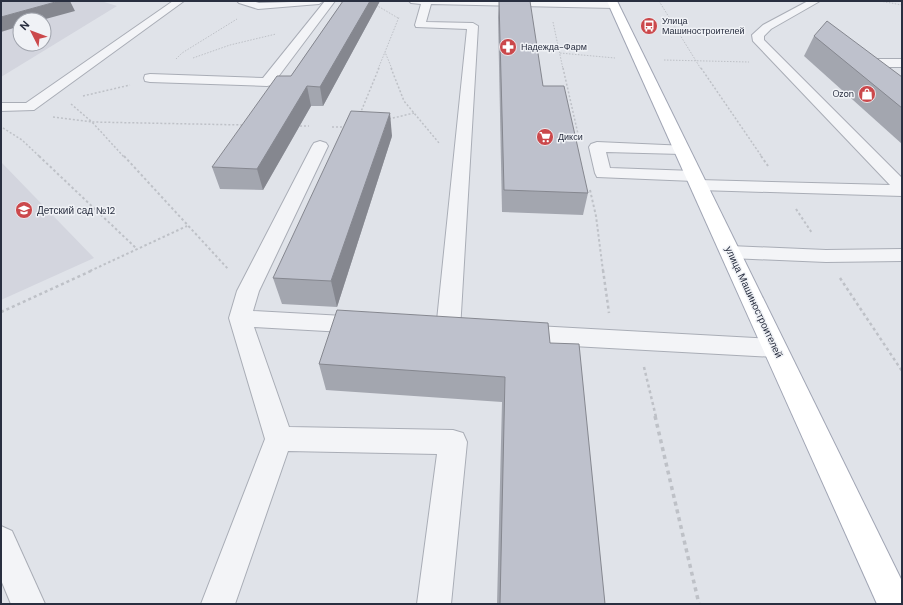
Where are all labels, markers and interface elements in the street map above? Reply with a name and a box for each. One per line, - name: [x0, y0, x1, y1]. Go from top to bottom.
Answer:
- north arrow: [12, 12, 52, 52]
- place label: Улица Машиностроителей: [662, 15, 745, 37]
- bus stop icon: Улица Машиностроителей: [639, 16, 659, 36]
- text: N: [17, 18, 32, 33]
- pharmacy icon: Надежда-Фарм: [498, 37, 518, 57]
- place label: Надежда-Фарм: [521, 41, 587, 53]
- shop icon: Ozon: [857, 84, 877, 104]
- place label: Ozon: [832, 88, 854, 100]
- supermarket icon: Дикси: [535, 127, 555, 147]
- place label: Дикси: [558, 131, 583, 143]
- school or university icon: Детский сад №12: [14, 200, 34, 220]
- place label: Детский сад №12: [37, 204, 116, 217]
- street label: улица Машиностроителей: [722, 244, 786, 360]

